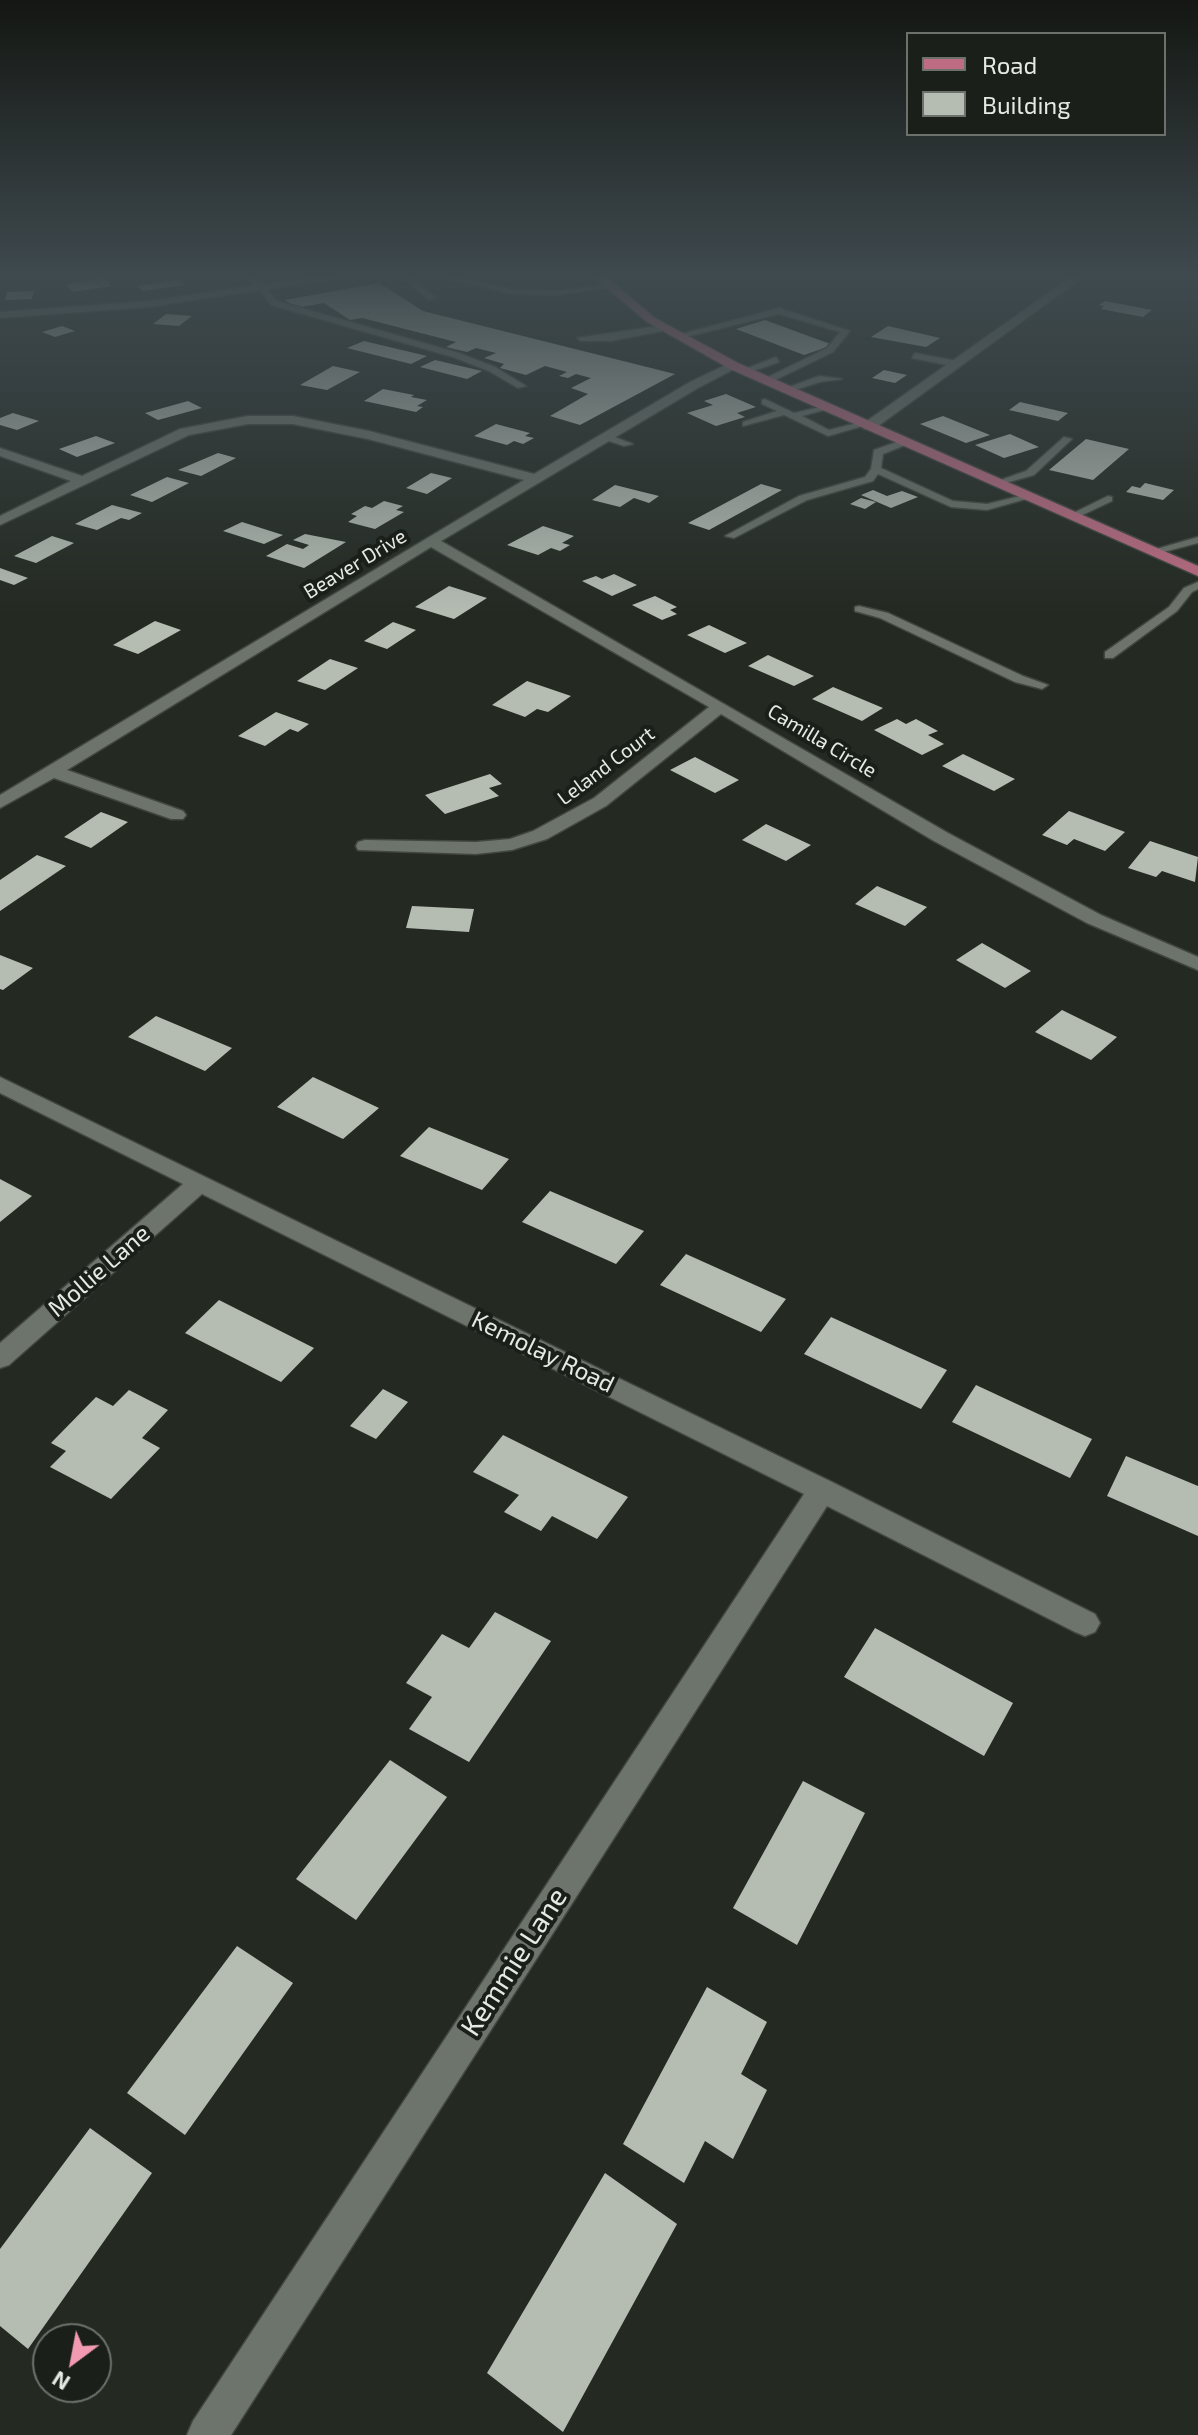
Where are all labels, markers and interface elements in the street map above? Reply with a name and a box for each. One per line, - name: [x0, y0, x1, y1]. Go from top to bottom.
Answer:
- legend: [906, 32, 1166, 136]
- text: Road: [982, 50, 1037, 79]
- text: Building: [982, 90, 1071, 119]
- street label: Beaver Drive: [299, 524, 411, 604]
- street label: Camilla Circle: [763, 699, 881, 783]
- street label: Leland Court: [553, 722, 659, 810]
- street label: Mollie Lane: [42, 1219, 156, 1323]
- street label: Kemolay Road: [467, 1305, 619, 1399]
- street label: Kemmie Lane: [454, 1882, 574, 2042]
- north arrow: [32, 2323, 112, 2403]
- text: N: [47, 2366, 74, 2397]

